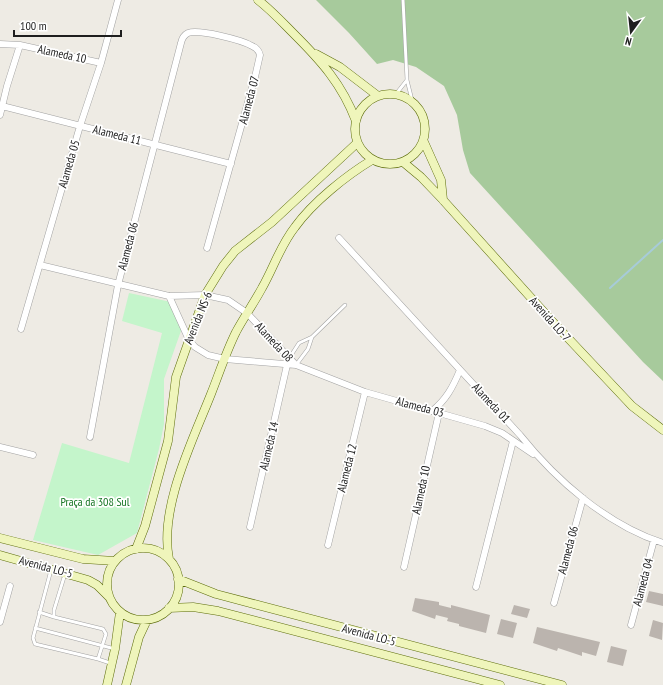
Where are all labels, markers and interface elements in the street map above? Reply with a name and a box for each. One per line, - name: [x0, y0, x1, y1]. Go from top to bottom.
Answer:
- scale bar: [14, 12, 121, 38]
- north arrow: [611, 12, 651, 52]
- text: 100 m: [20, 18, 47, 33]
- text: N: [624, 34, 633, 49]
- street label: Alameda 10: [36, 41, 88, 66]
- street label: Alameda 07: [235, 74, 262, 126]
- street label: Alameda 11: [91, 121, 143, 148]
- street label: Alameda 05: [55, 138, 83, 190]
- street label: Alameda 06: [114, 220, 141, 272]
- street label: Avenida NS-6: [180, 289, 215, 346]
- street label: Avenida LO-7: [526, 293, 574, 344]
- street label: Alameda 08: [252, 318, 297, 365]
- street label: Alameda 01: [469, 379, 514, 426]
- street label: Alameda 03: [394, 393, 446, 420]
- street label: Alameda 14: [256, 420, 282, 472]
- street label: Alameda 12: [333, 442, 360, 494]
- street label: Alameda 10: [408, 464, 433, 516]
- park label: Praça da 308 Sul: [60, 494, 130, 509]
- street label: Alameda 06: [554, 524, 581, 576]
- street label: Avenida LO-5: [18, 552, 75, 581]
- street label: Alameda 04: [629, 556, 656, 608]
- street label: Avenida LO-5: [341, 620, 398, 649]

